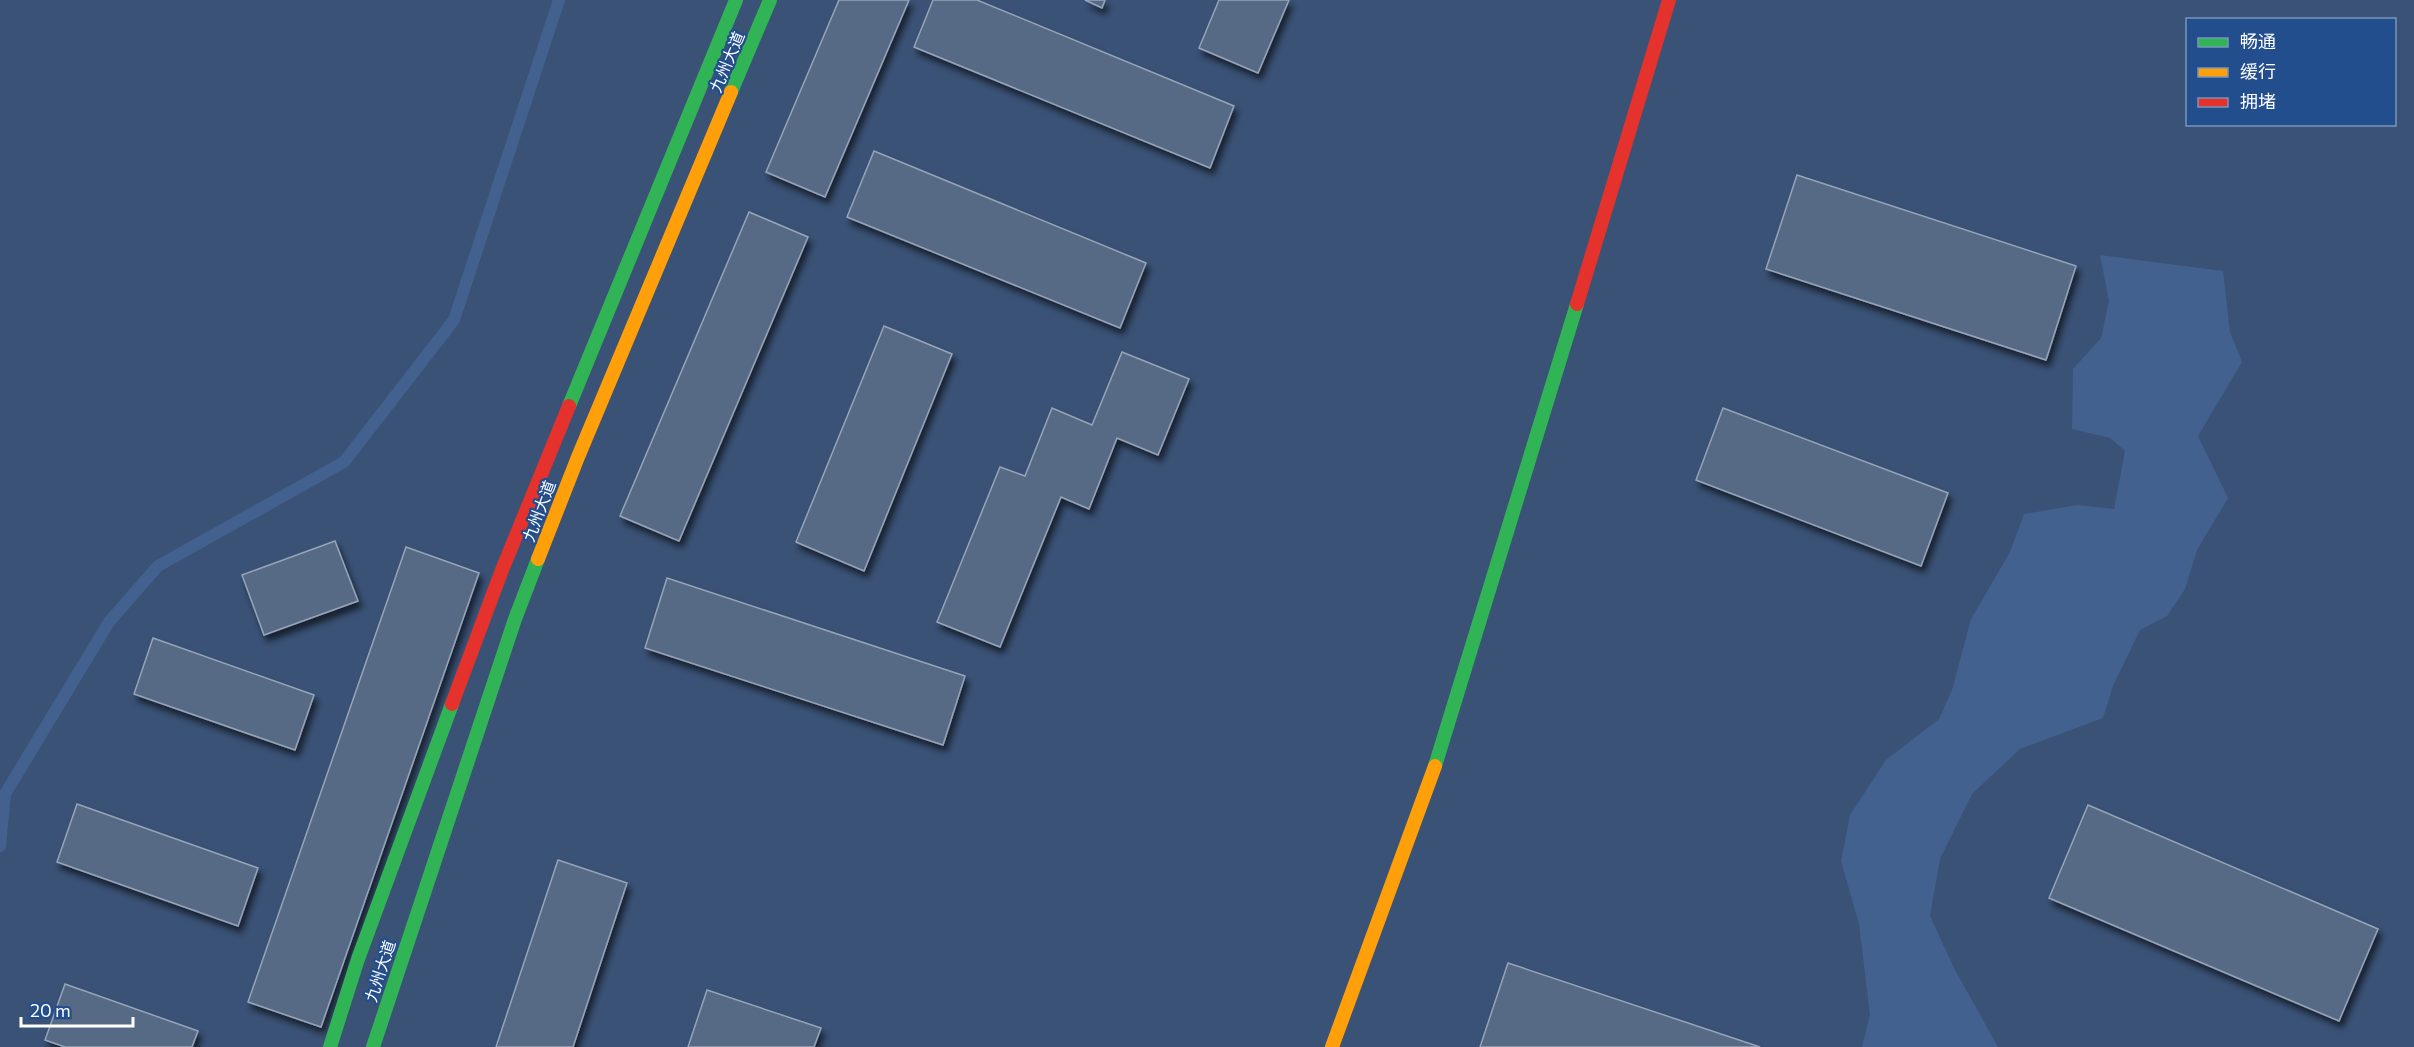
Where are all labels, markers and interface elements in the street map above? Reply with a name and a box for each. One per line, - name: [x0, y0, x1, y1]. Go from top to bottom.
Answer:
- legend: [2186, 18, 2396, 126]
- street label: 九州大道: [705, 29, 748, 95]
- text: 畅通: [2240, 30, 2276, 52]
- text: 缓行: [2240, 60, 2276, 82]
- text: 拥堵: [2240, 90, 2276, 112]
- street label: 九州大道: [518, 478, 559, 544]
- street label: 九州大道: [361, 937, 398, 1004]
- scale bar: [21, 990, 134, 1028]
- text: 20 m: [30, 999, 71, 1021]

